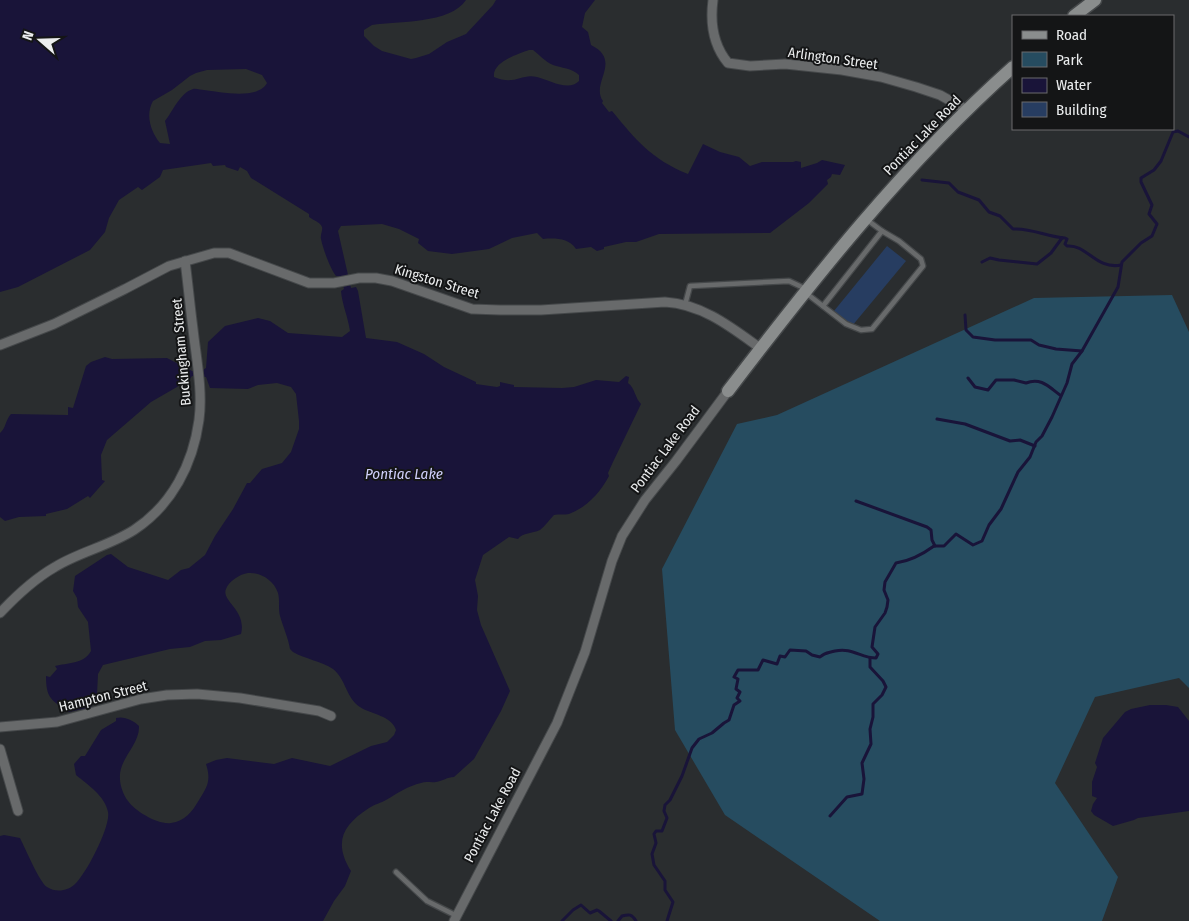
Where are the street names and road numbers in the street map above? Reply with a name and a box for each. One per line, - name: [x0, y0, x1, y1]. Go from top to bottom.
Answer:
- street label: Arlington Street: [787, 44, 879, 73]
- street label: Pontiac Lake Road: [880, 92, 965, 179]
- street label: Kingston Street: [392, 261, 482, 303]
- street label: Buckingham Street: [168, 297, 195, 406]
- street label: Pontiac Lake Road: [627, 402, 704, 496]
- street label: Hampton Street: [57, 677, 149, 716]
- street label: Pontiac Lake Road: [460, 765, 524, 865]

